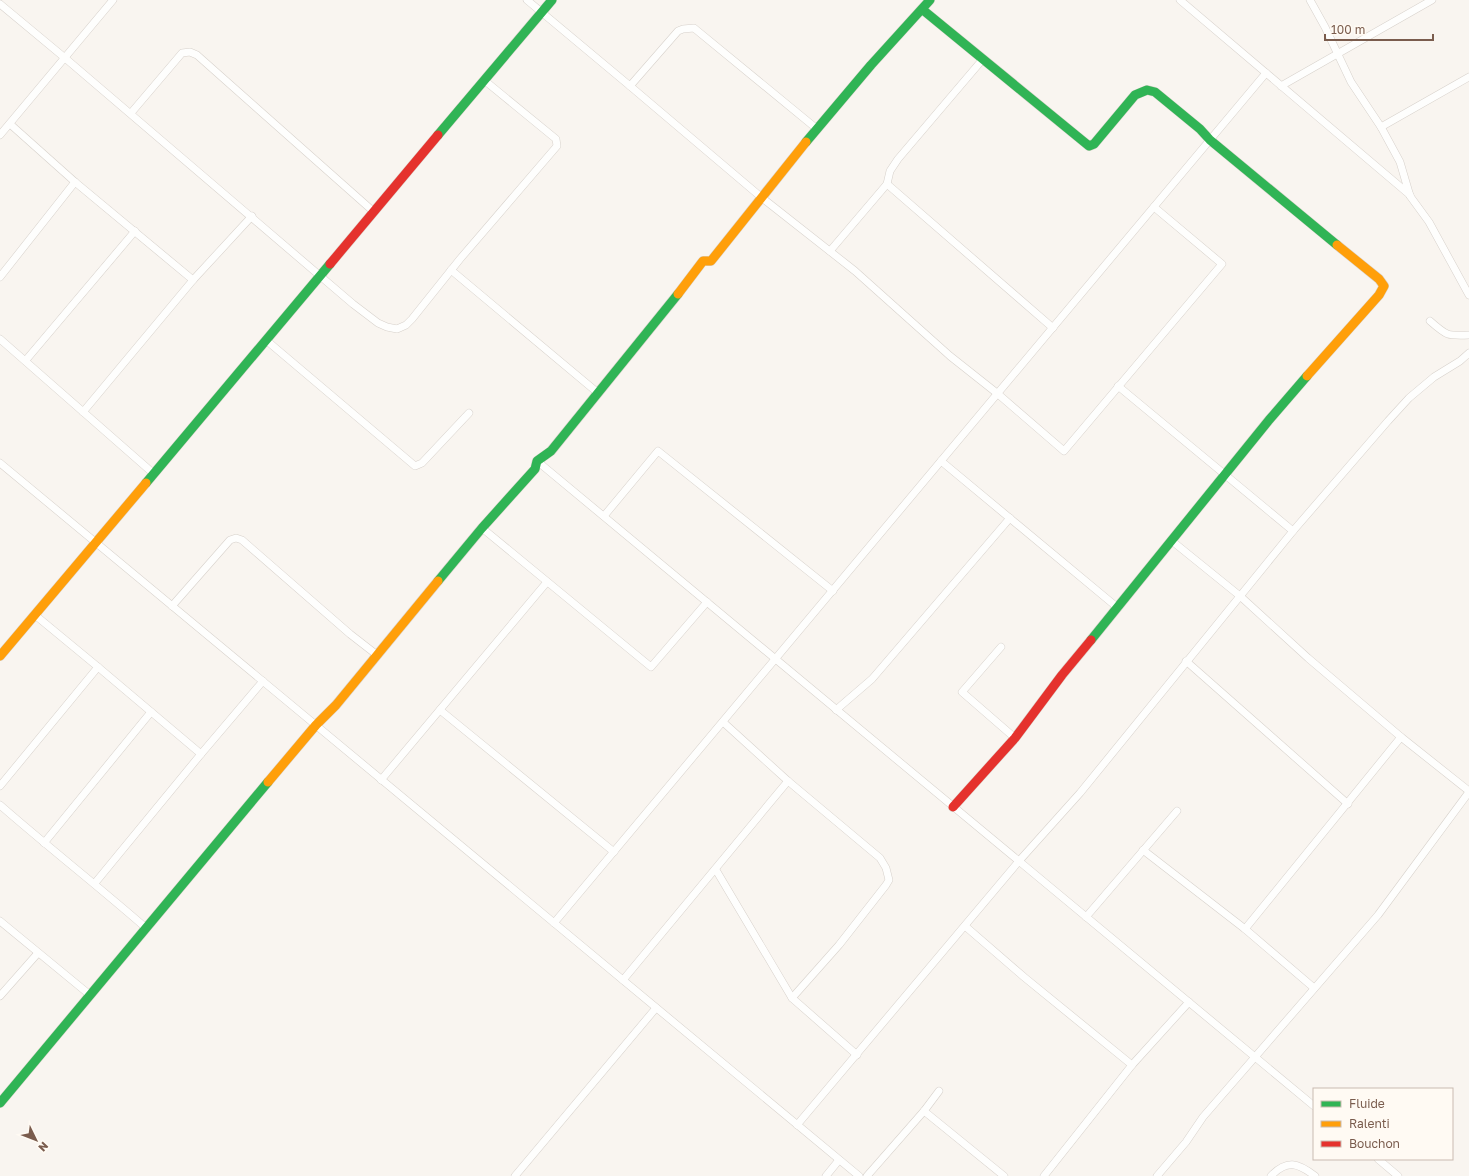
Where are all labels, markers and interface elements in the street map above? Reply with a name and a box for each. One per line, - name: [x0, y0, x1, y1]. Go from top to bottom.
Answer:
- scale bar: [1325, 16, 1433, 42]
- text: 100 m: [1331, 22, 1365, 37]
- legend: [1313, 1088, 1453, 1160]
- text: Fluide: [1349, 1096, 1385, 1111]
- text: Ralenti: [1349, 1116, 1390, 1131]
- north arrow: [16, 1120, 56, 1160]
- text: Bouchon: [1349, 1136, 1400, 1151]
- text: N: [36, 1140, 51, 1155]

